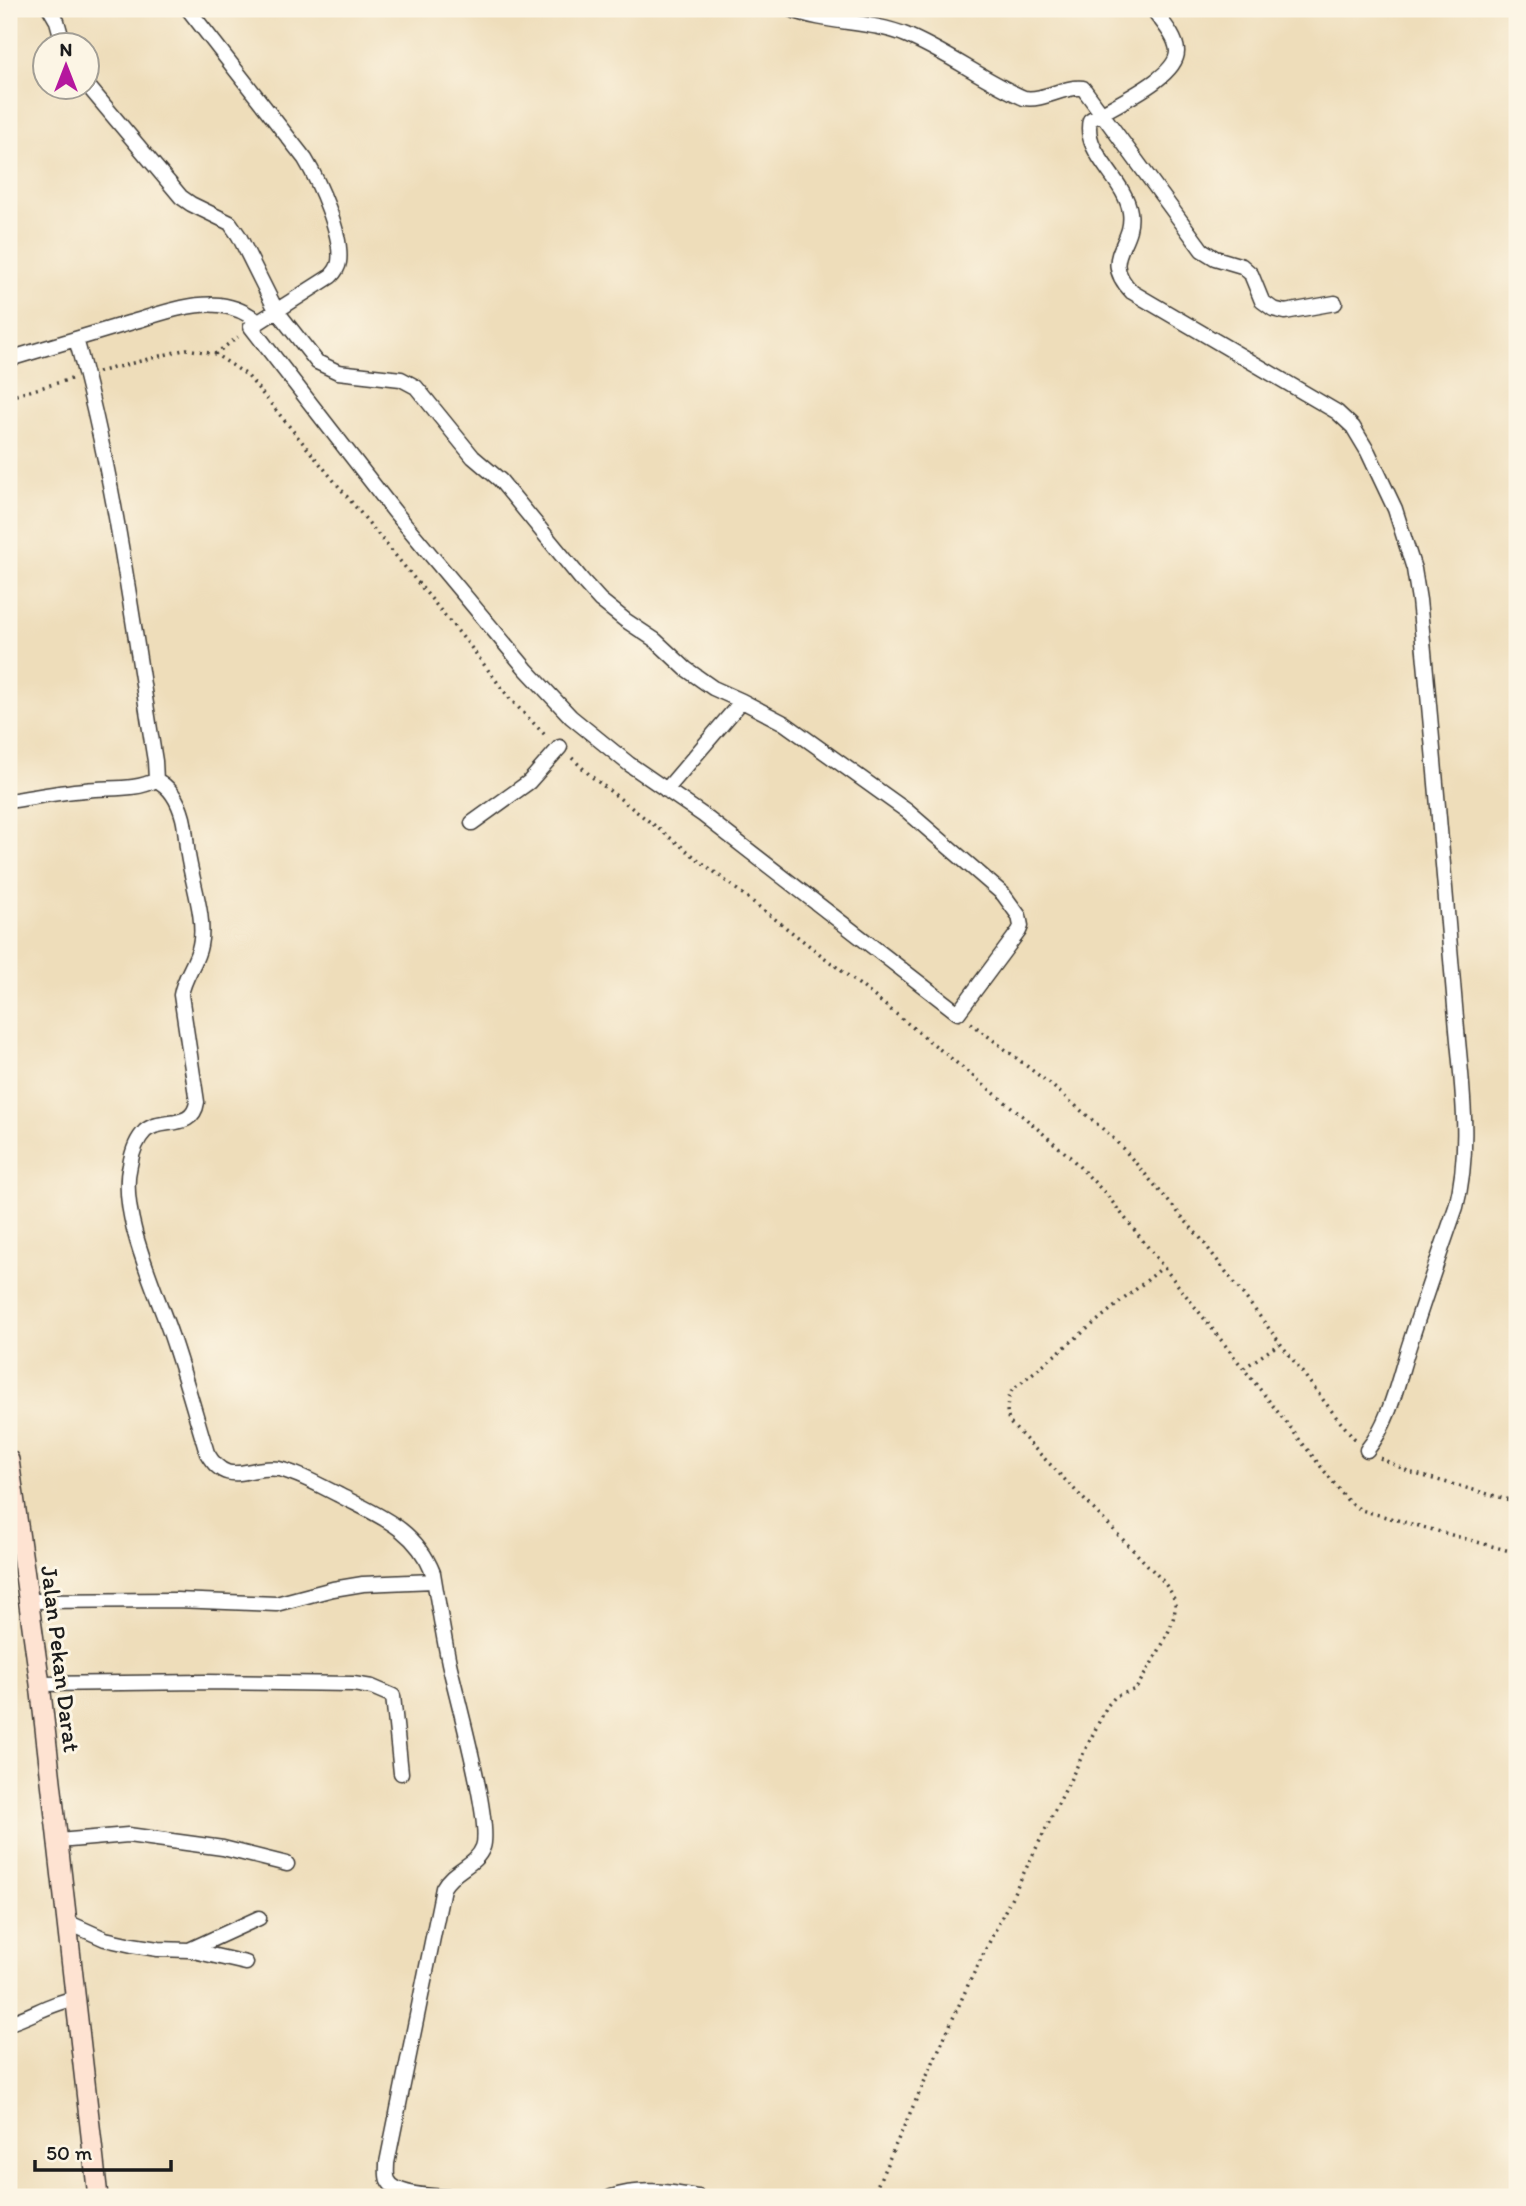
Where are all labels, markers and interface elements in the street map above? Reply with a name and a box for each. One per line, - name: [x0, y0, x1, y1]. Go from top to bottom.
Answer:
- north arrow: [32, 32, 102, 102]
- text: N: [60, 38, 72, 61]
- street label: Jalan Pekan Darat: [35, 1564, 87, 1754]
- scale bar: [35, 2129, 172, 2173]
- text: 50 m: [46, 2140, 93, 2165]

